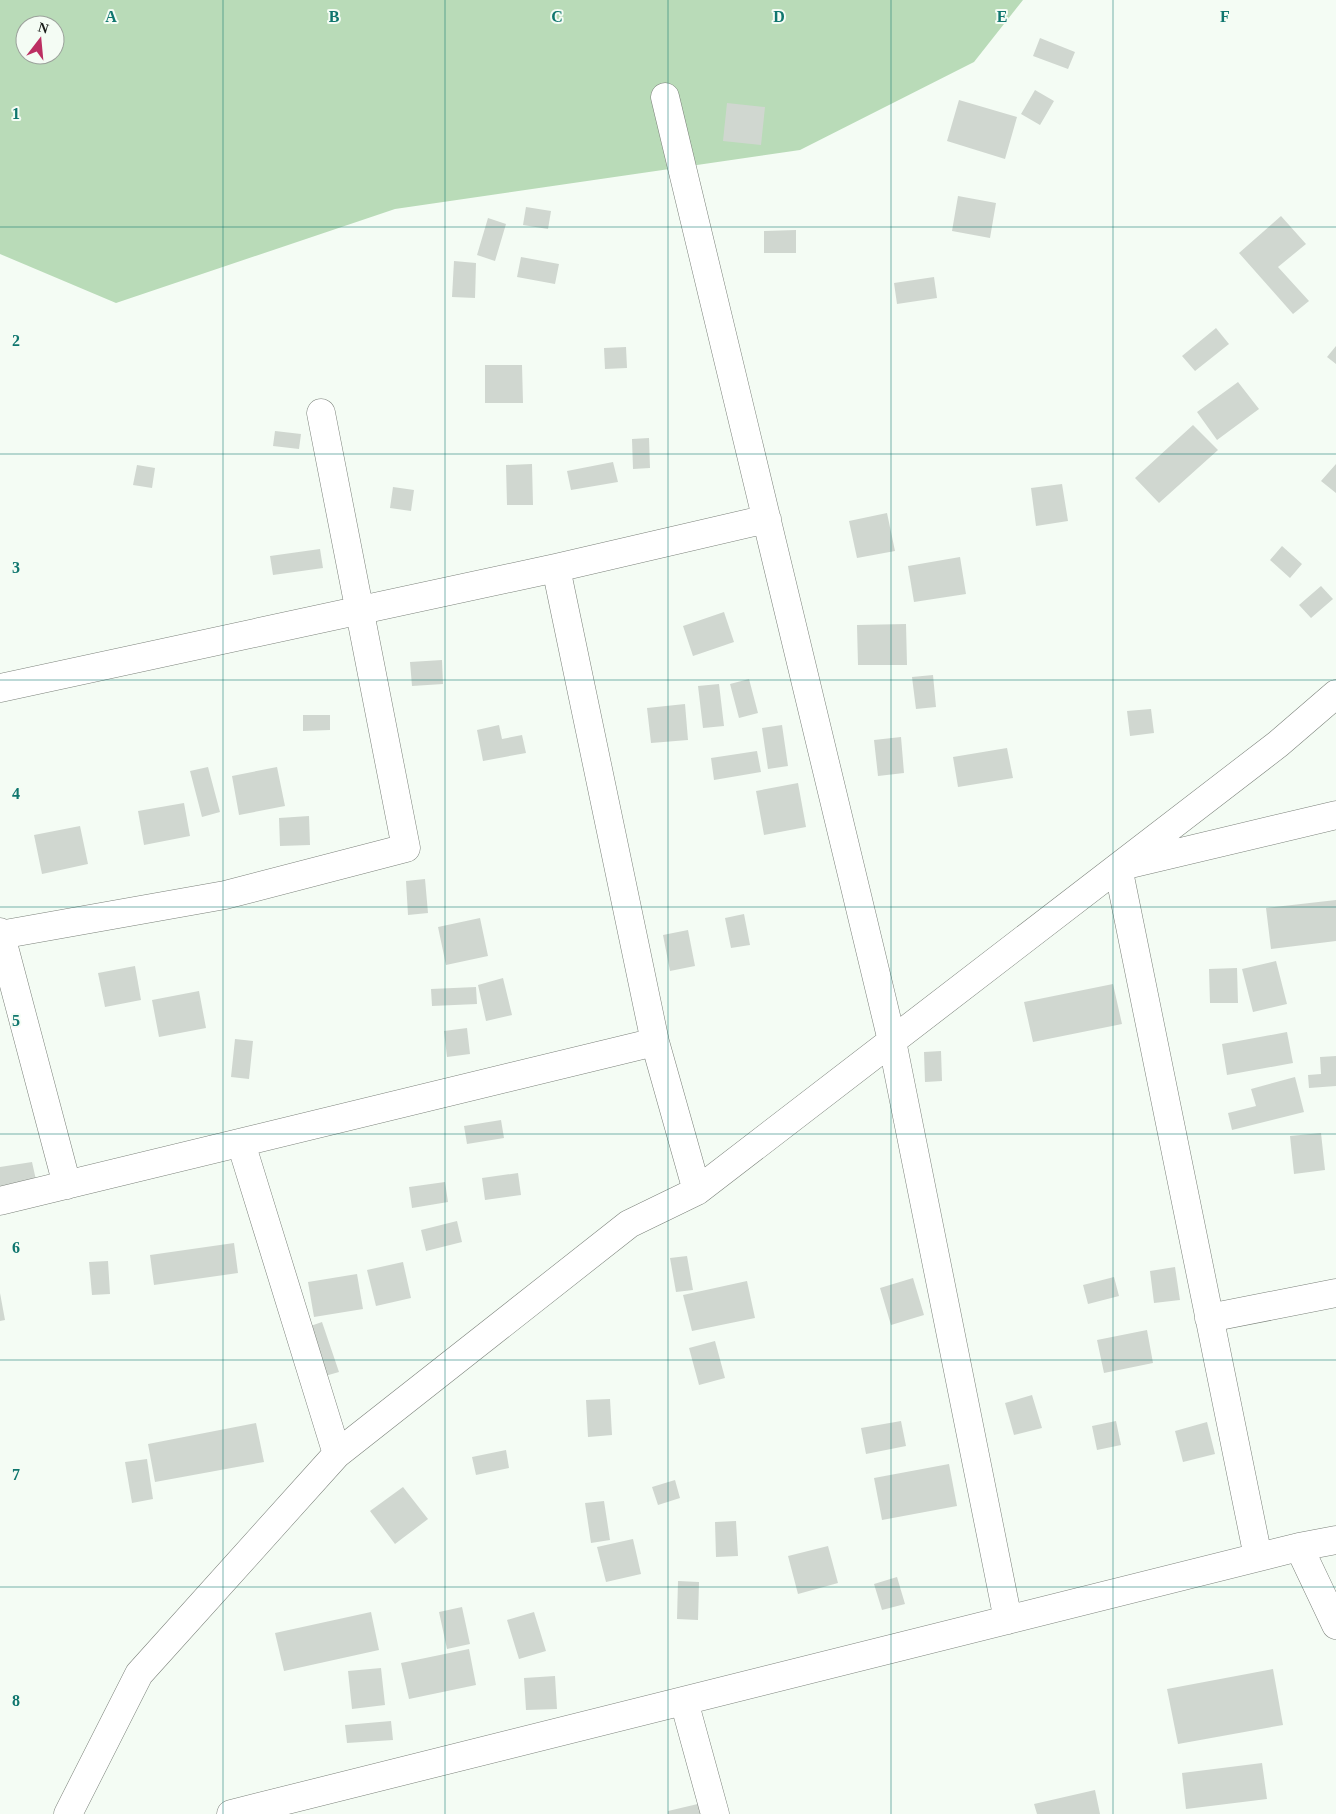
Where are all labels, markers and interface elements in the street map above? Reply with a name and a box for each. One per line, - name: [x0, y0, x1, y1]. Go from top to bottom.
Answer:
- text: A: [105, 8, 117, 25]
- text: B: [329, 8, 340, 25]
- text: C: [551, 8, 563, 25]
- text: D: [773, 8, 785, 25]
- text: E: [997, 8, 1007, 25]
- text: F: [1220, 8, 1230, 25]
- north arrow: [15, 15, 65, 65]
- text: N: [37, 19, 50, 37]
- text: 1: [12, 105, 20, 122]
- text: 2: [12, 332, 20, 349]
- text: 3: [12, 559, 20, 576]
- text: 4: [12, 785, 20, 802]
- text: 5: [12, 1012, 20, 1029]
- text: 6: [12, 1239, 20, 1256]
- text: 7: [12, 1466, 20, 1483]
- text: 8: [12, 1692, 20, 1709]

